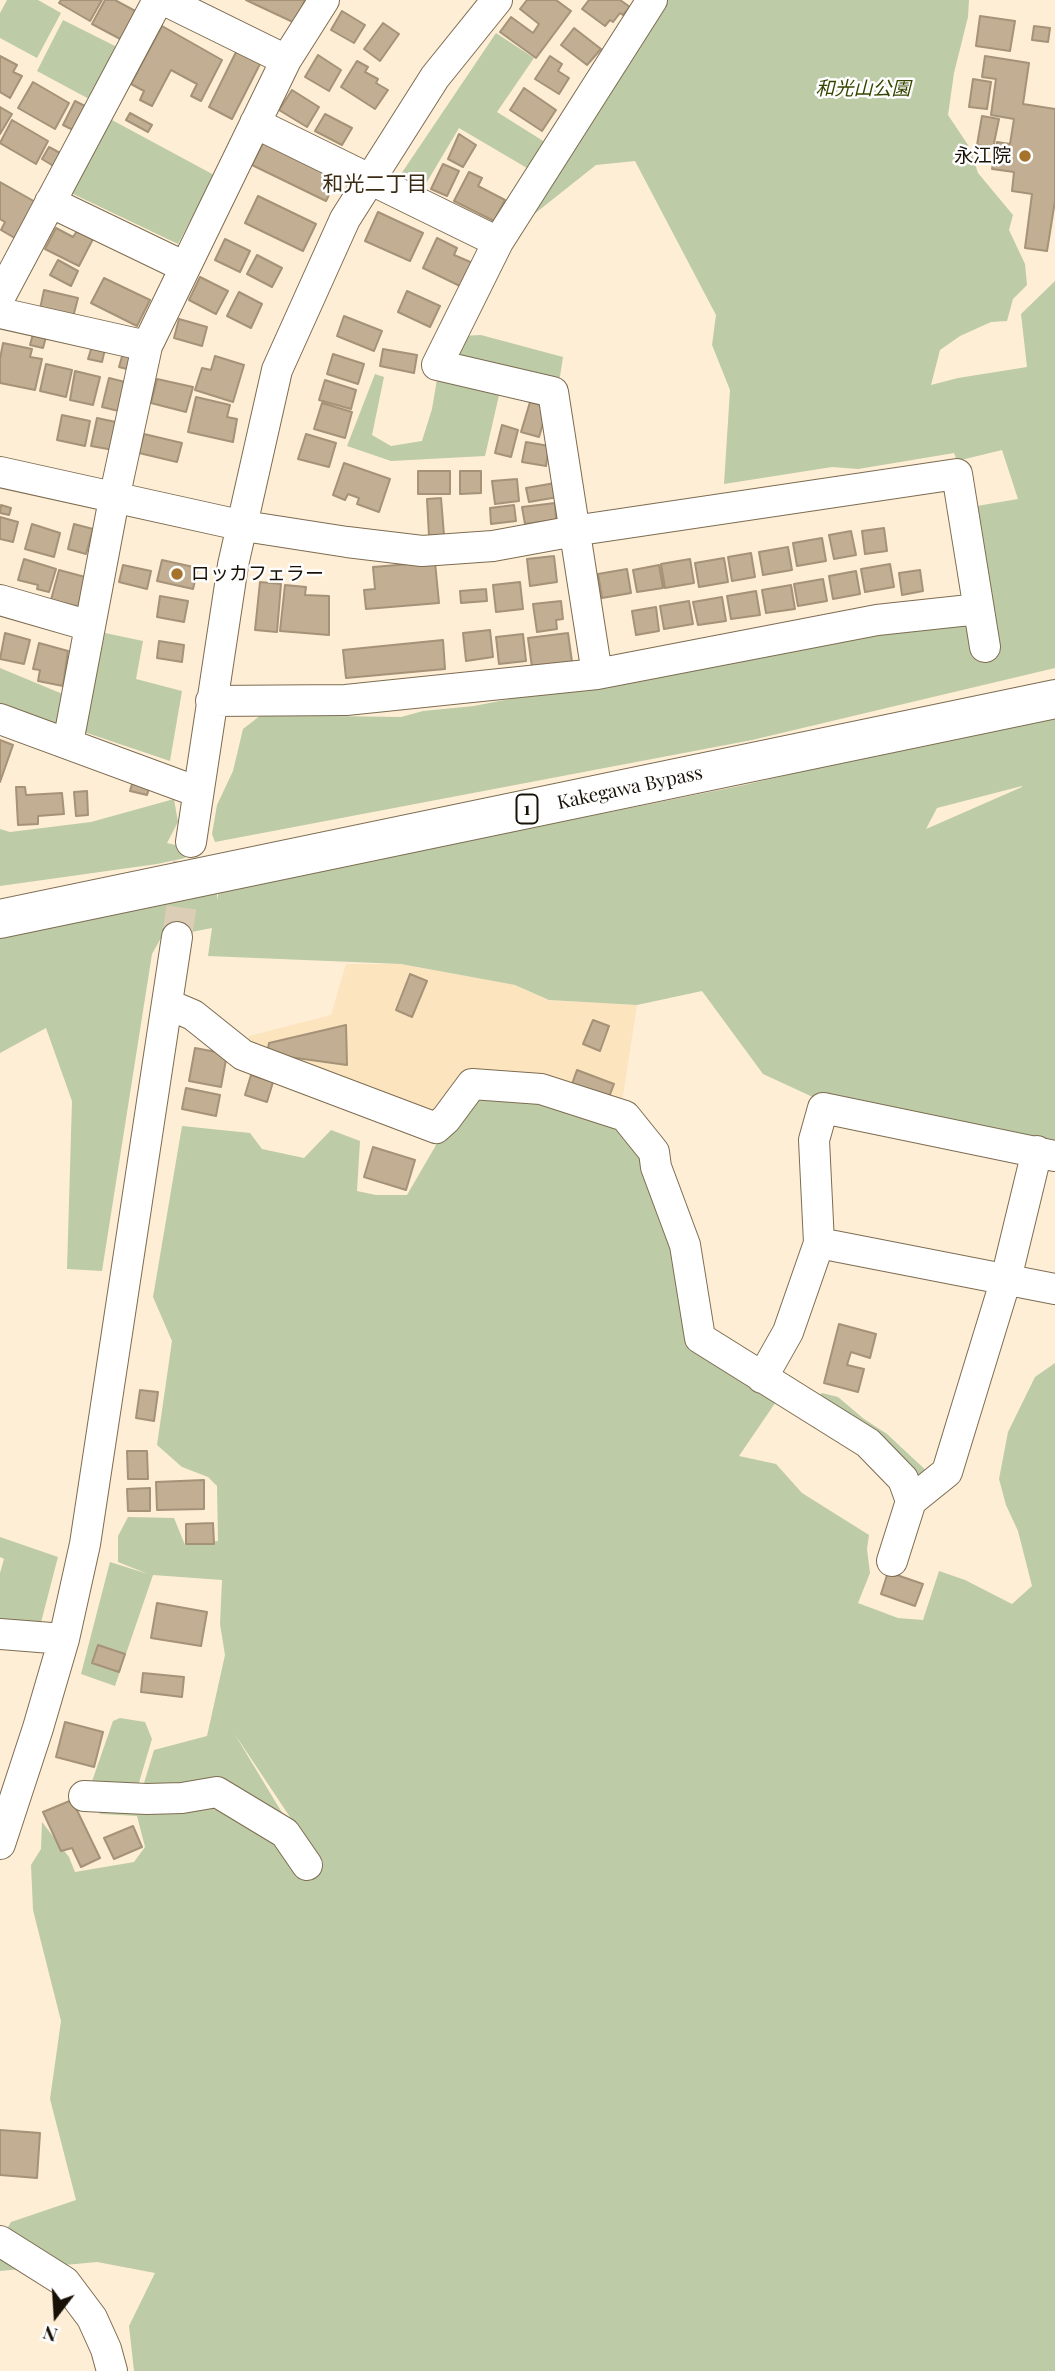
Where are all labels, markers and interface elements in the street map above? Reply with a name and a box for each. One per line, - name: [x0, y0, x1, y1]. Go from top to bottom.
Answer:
- park label: 和光山公園: [816, 78, 910, 100]
- place label: 永江院: [954, 145, 1011, 167]
- marker: 永江院: [1017, 148, 1033, 164]
- district label: 和光二丁目: [323, 171, 427, 197]
- place label: ロッカフェラー: [191, 563, 324, 585]
- marker: ロッカフェラー: [169, 566, 185, 582]
- street label: Kakegawa Bypass: [555, 761, 705, 815]
- road number: 1: [516, 794, 538, 824]
- north arrow: [21, 2280, 91, 2350]
- text: N: [39, 2321, 60, 2350]

